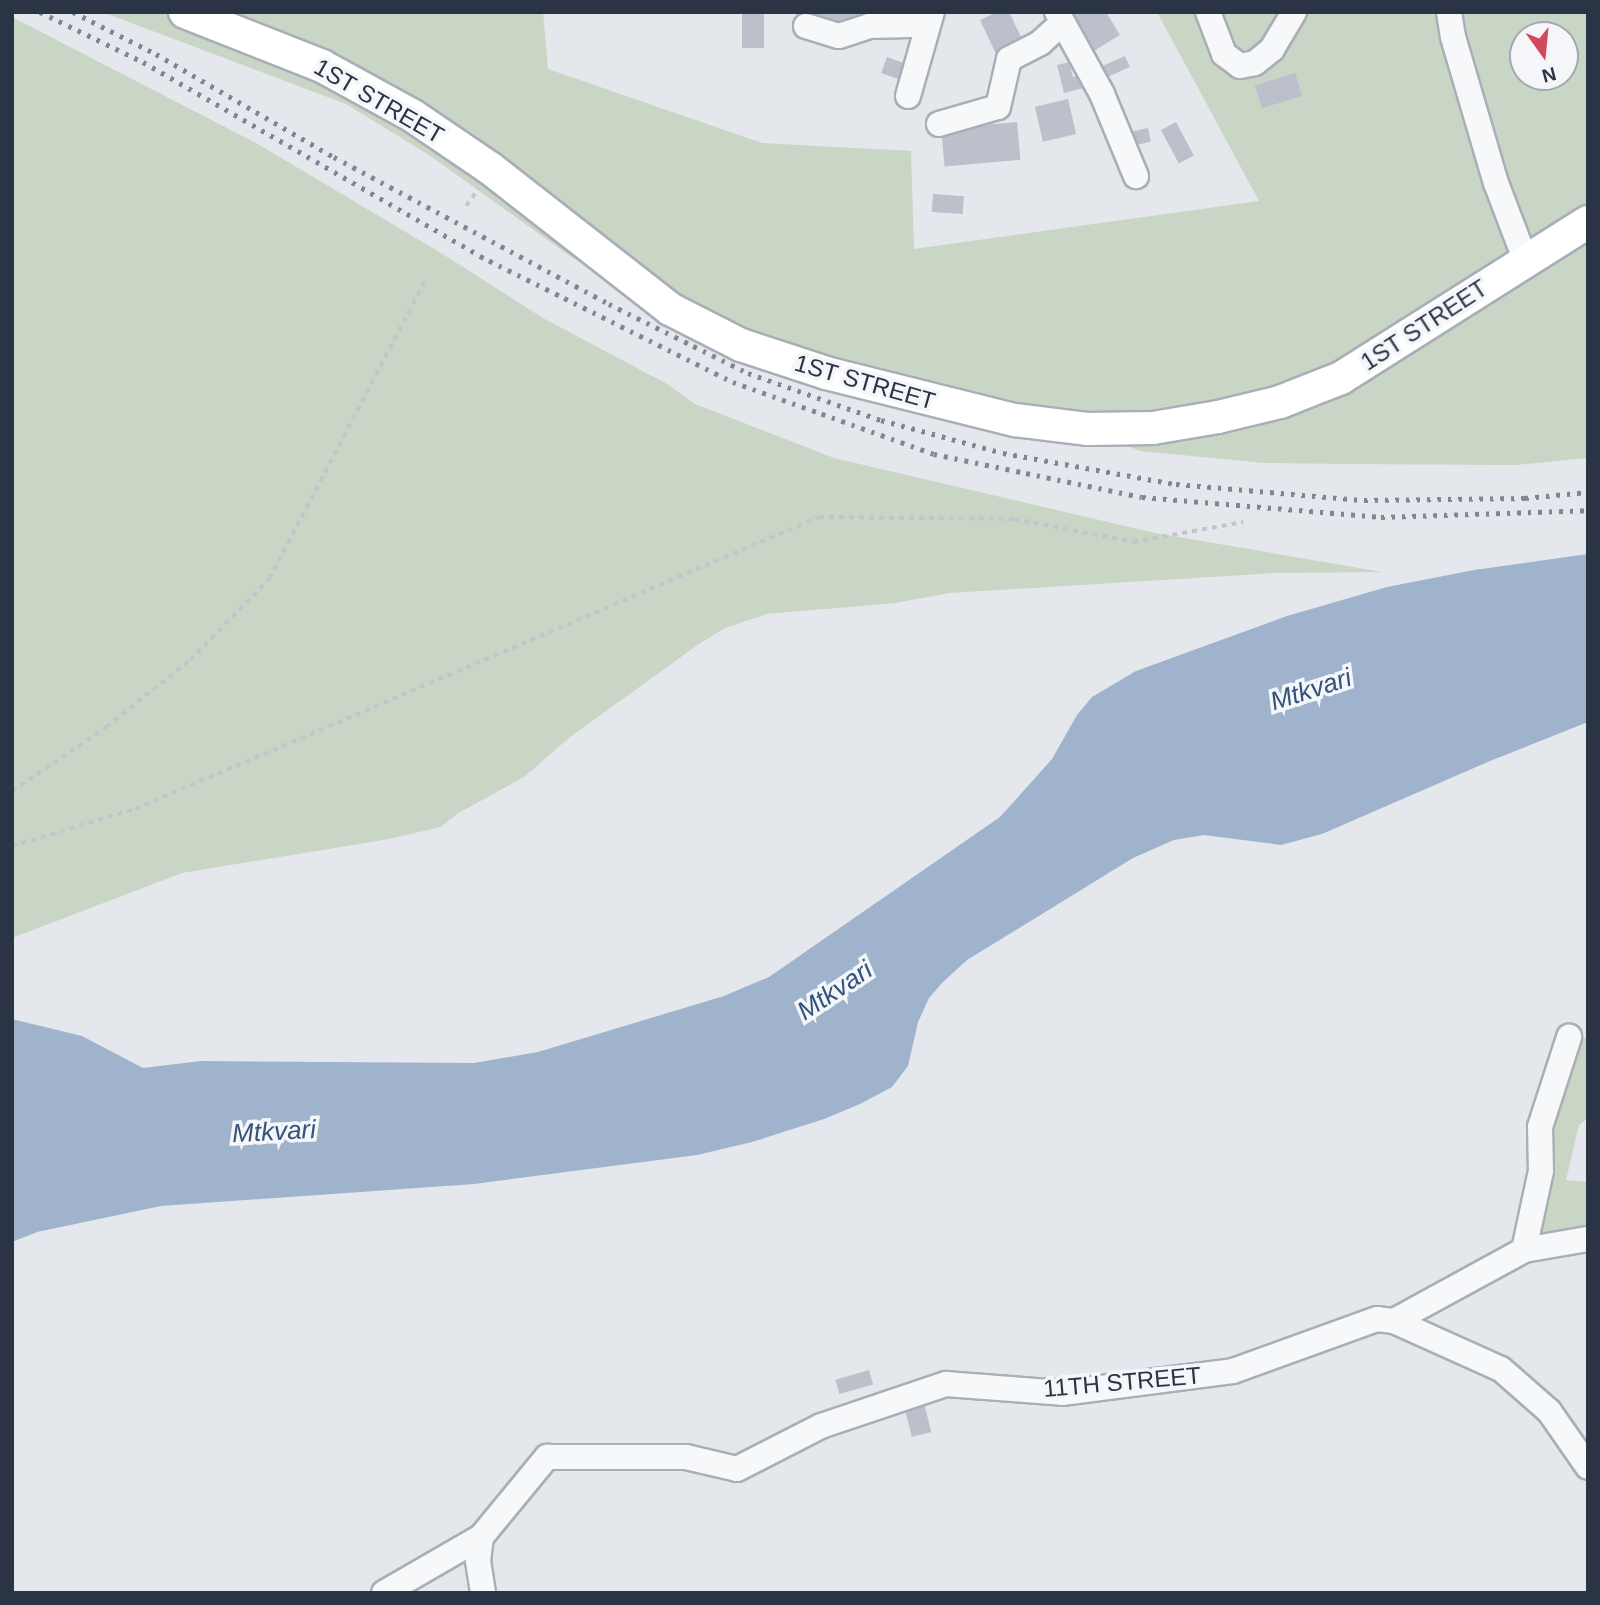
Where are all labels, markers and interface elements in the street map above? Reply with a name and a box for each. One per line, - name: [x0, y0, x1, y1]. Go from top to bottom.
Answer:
- north arrow: [1509, 21, 1579, 91]
- street label: 1ST STREET: [309, 52, 449, 150]
- text: N: [1540, 63, 1558, 87]
- street label: 1ST STREET: [1355, 273, 1493, 377]
- street label: 1ST STREET: [791, 348, 939, 416]
- water label: Mtkvari: [1266, 662, 1356, 718]
- water label: Mtkvari: [792, 955, 878, 1027]
- water label: Mtkvari: [231, 1114, 317, 1150]
- street label: 11TH STREET: [1042, 1361, 1202, 1403]

